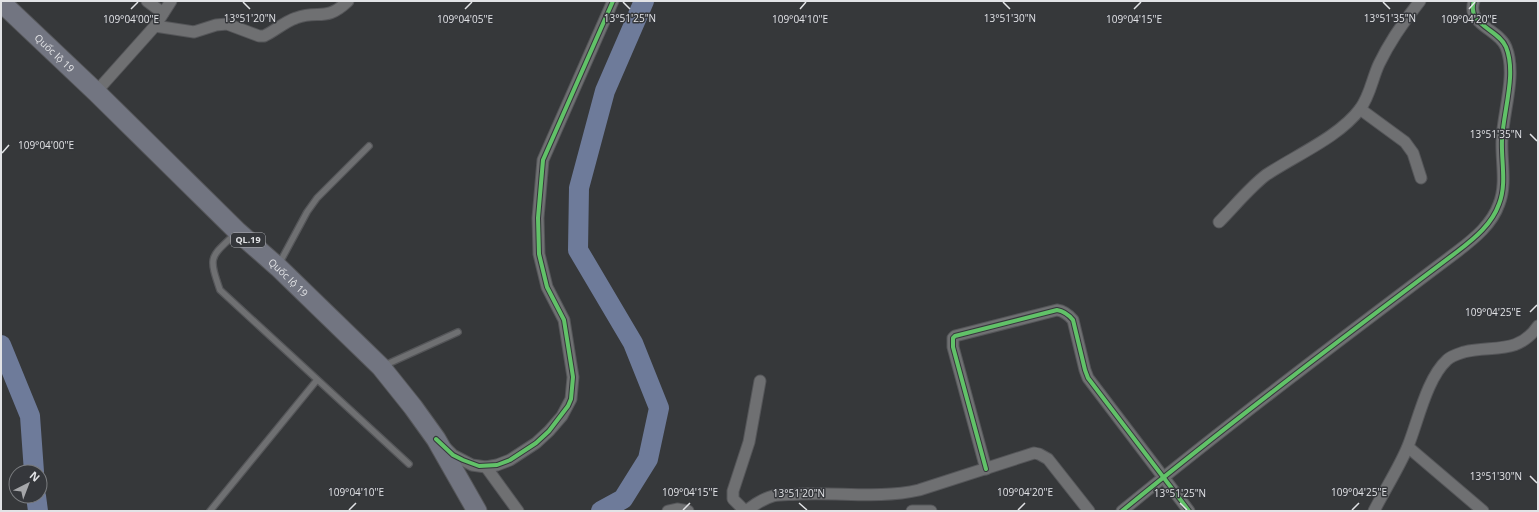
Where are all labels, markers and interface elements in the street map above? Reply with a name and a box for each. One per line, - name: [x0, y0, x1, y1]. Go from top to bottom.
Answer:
- text: 13°51'20"N: [224, 11, 276, 25]
- text: 13°51'25"N: [604, 11, 656, 25]
- text: 13°51'30"N: [984, 11, 1036, 25]
- text: 13°51'35"N: [1364, 11, 1416, 25]
- text: 109°04'00"E: [103, 12, 159, 26]
- text: 109°04'05"E: [437, 12, 493, 26]
- text: 109°04'10"E: [772, 12, 828, 26]
- text: 109°04'15"E: [1106, 12, 1162, 26]
- text: 109°04'20"E: [1441, 12, 1497, 26]
- street label: Quốc lộ 19: [32, 31, 78, 75]
- text: 13°51'35"N: [1470, 127, 1522, 141]
- text: 109°04'00"E: [18, 138, 74, 152]
- road number: QL.19: [231, 233, 265, 247]
- street label: Quốc lộ 19: [266, 255, 311, 300]
- text: 109°04'25"E: [1465, 305, 1521, 319]
- north arrow: [8, 464, 48, 504]
- text: N: [27, 468, 43, 485]
- text: 13°51'30"N: [1470, 469, 1522, 483]
- text: 109°04'10"E: [328, 485, 384, 499]
- text: 109°04'15"E: [662, 485, 718, 499]
- text: 109°04'20"E: [997, 485, 1053, 499]
- text: 109°04'25"E: [1331, 485, 1387, 499]
- text: 13°51'20"N: [773, 486, 825, 500]
- text: 13°51'25"N: [1154, 486, 1206, 500]

